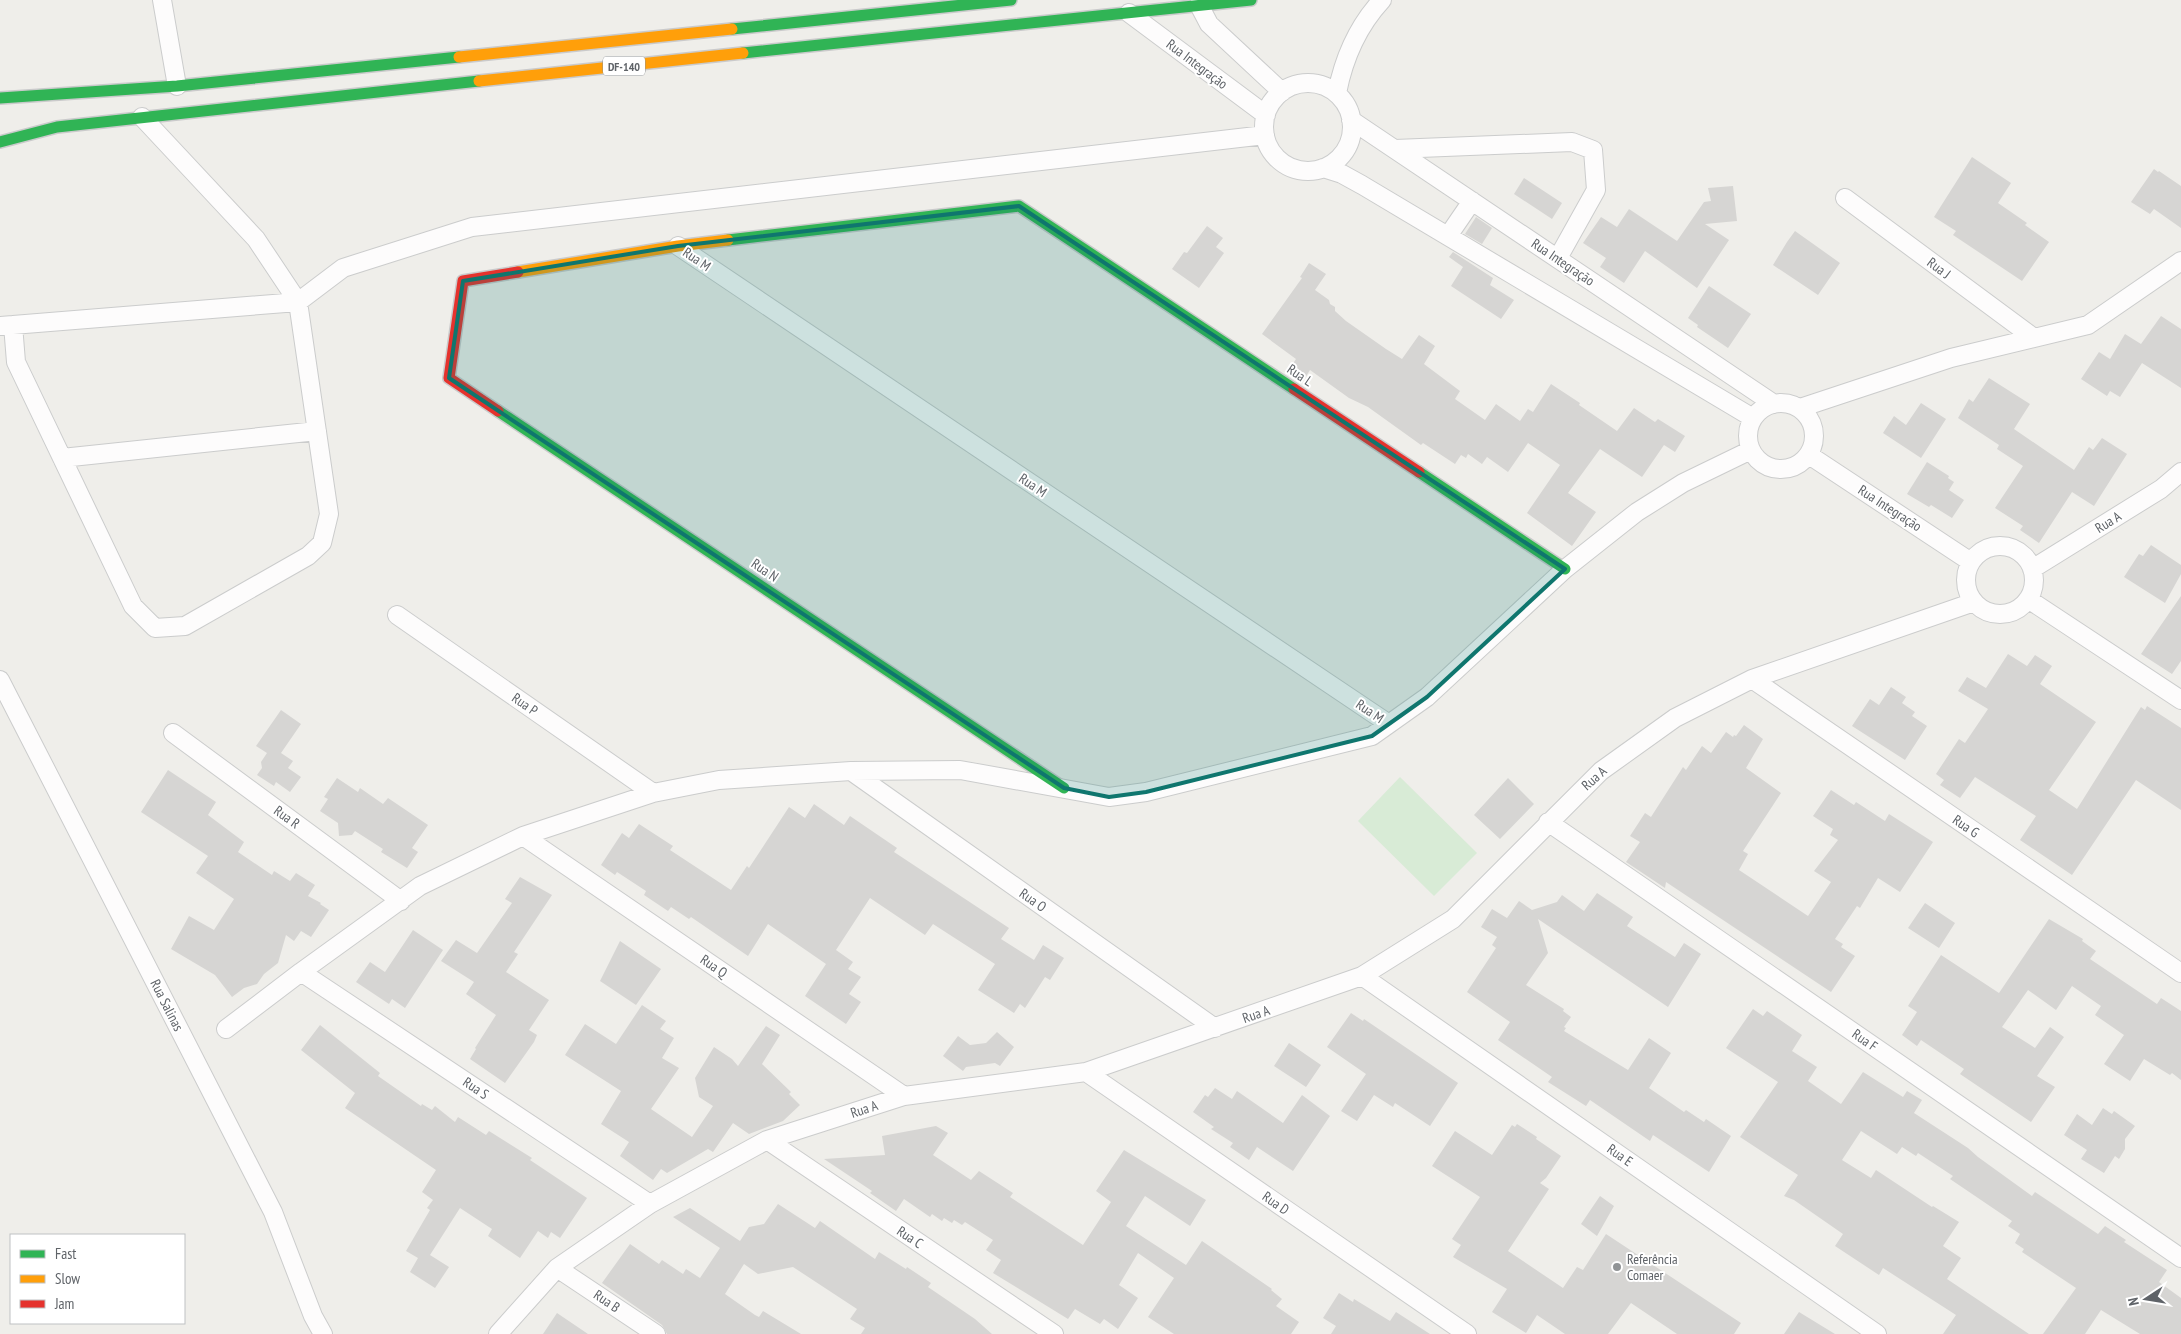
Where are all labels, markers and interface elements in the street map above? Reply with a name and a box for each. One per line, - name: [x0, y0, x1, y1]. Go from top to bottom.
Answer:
- street label: Rua Integração: [1163, 35, 1231, 93]
- road number: DF-140: [603, 56, 645, 76]
- street label: Rua Integração: [1528, 234, 1598, 290]
- street label: Rua M: [679, 243, 715, 275]
- street label: Rua J: [1924, 253, 1954, 283]
- street label: Rua L: [1284, 360, 1316, 390]
- street label: Rua M: [1015, 469, 1051, 501]
- street label: Rua Integração: [1855, 481, 1925, 535]
- street label: Rua A: [2092, 507, 2125, 537]
- street label: Rua N: [748, 554, 782, 586]
- street label: Rua P: [508, 689, 542, 719]
- street label: Rua M: [1352, 695, 1388, 727]
- street label: Rua A: [1578, 762, 1611, 794]
- street label: Rua R: [270, 801, 304, 833]
- street label: Rua G: [1949, 811, 1983, 841]
- street label: Rua O: [1016, 884, 1050, 916]
- street label: Rua Q: [697, 950, 731, 982]
- street label: Rua Salinas: [146, 976, 188, 1034]
- street label: Rua A: [1240, 1001, 1272, 1027]
- street label: Rua F: [1849, 1025, 1881, 1055]
- street label: Rua S: [460, 1073, 492, 1103]
- street label: Rua A: [848, 1096, 880, 1122]
- street label: Rua E: [1604, 1140, 1636, 1170]
- street label: Rua D: [1259, 1187, 1293, 1219]
- street label: Rua C: [893, 1222, 927, 1253]
- legend: [10, 1234, 185, 1324]
- text: Fast: [55, 1244, 76, 1263]
- place label: Referência Comaer: [1627, 1250, 1678, 1284]
- marker: Referência Comaer: [1611, 1261, 1623, 1273]
- text: Slow: [55, 1269, 80, 1288]
- north arrow: [2121, 1274, 2171, 1324]
- street label: Rua B: [590, 1286, 624, 1316]
- text: Jam: [54, 1294, 74, 1313]
- text: N: [2124, 1296, 2143, 1307]

